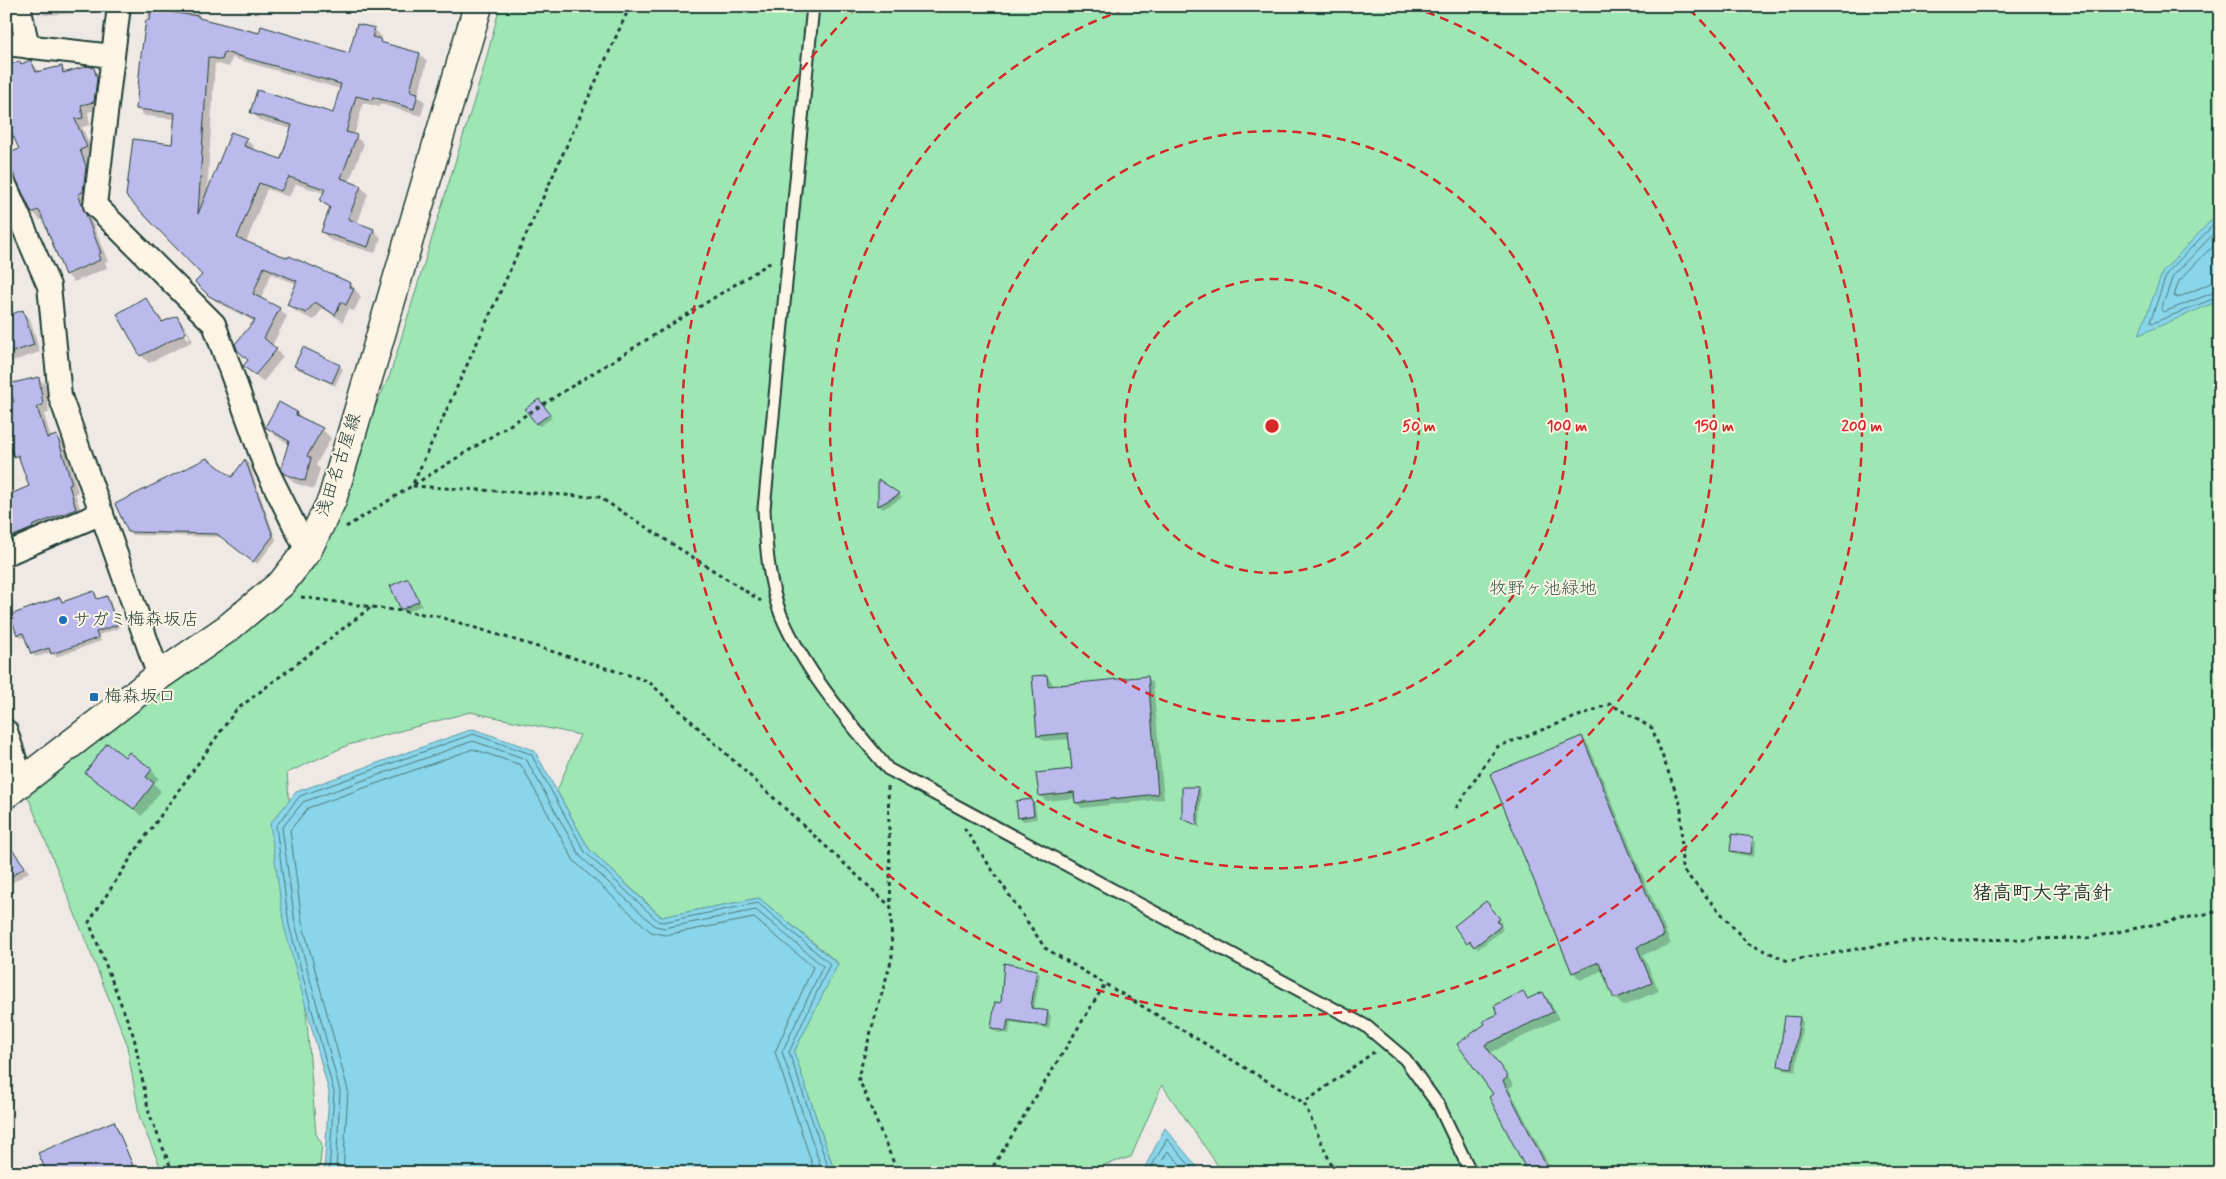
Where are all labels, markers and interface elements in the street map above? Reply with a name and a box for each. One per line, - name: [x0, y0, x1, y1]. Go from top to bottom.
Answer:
- street label: 浅田名古屋線: [311, 410, 367, 520]
- centre of rings: [1263, 417, 1281, 435]
- text: 50 m: [1402, 417, 1436, 437]
- text: 100 m: [1547, 417, 1587, 437]
- text: 150 m: [1694, 417, 1734, 437]
- text: 200 m: [1842, 417, 1883, 437]
- park label: 牧野ヶ池緑地: [1489, 577, 1597, 601]
- place label: サガミ梅森坂店: [73, 608, 199, 632]
- marker: サガミ梅森坂店: [57, 614, 69, 626]
- place label: 梅森坂口: [104, 685, 176, 709]
- marker: 梅森坂口: [88, 691, 100, 703]
- district label: 猪高町大字高針: [1972, 880, 2112, 907]

